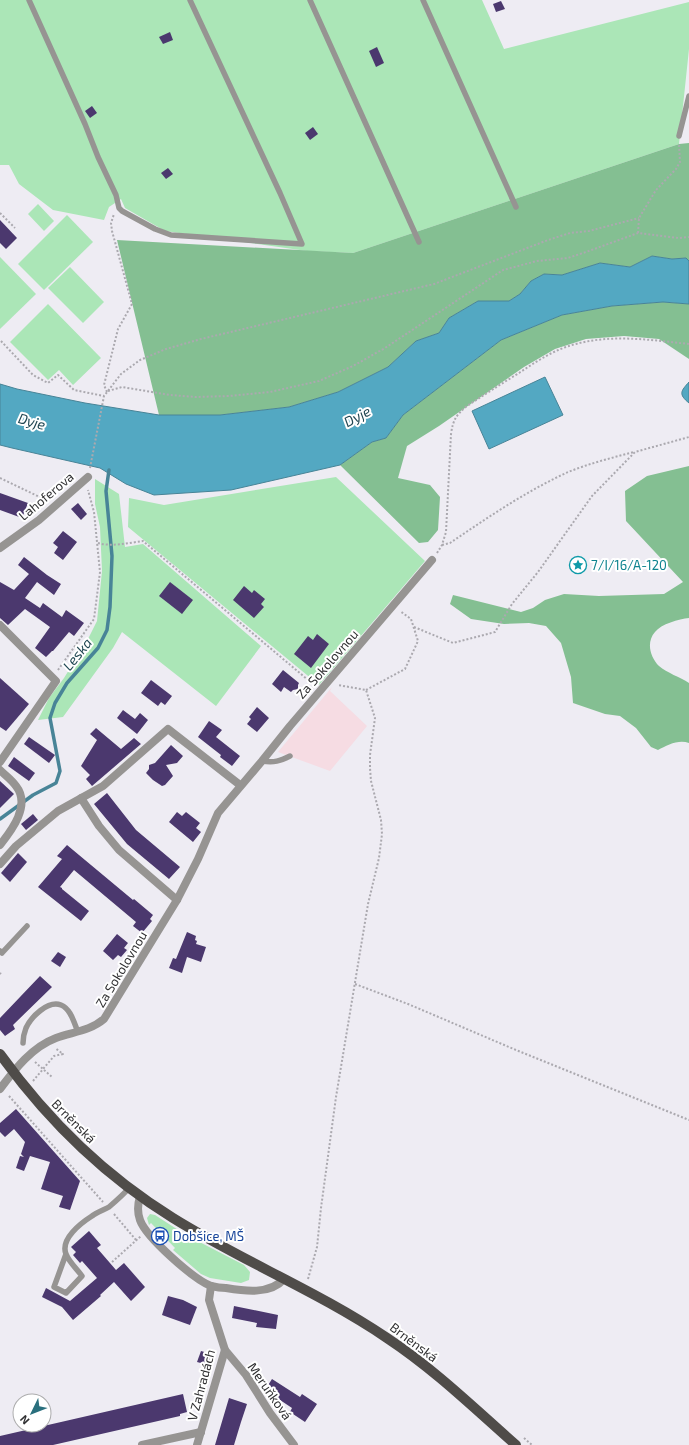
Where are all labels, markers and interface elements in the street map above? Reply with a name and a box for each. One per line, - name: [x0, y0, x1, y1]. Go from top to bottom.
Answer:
- water label: Dyje: [341, 402, 374, 430]
- water label: Dyje: [16, 409, 48, 433]
- street label: Lahoferova: [15, 468, 77, 524]
- place icon: 7/I/16/A-120: [568, 555, 588, 575]
- place label: 7/I/16/A-120: [591, 557, 667, 573]
- street label: Za Sokolovnou: [293, 626, 361, 702]
- water label: Leska: [59, 634, 95, 674]
- street label: Za Sokolovnou: [92, 928, 150, 1010]
- street label: Brněnská: [49, 1096, 99, 1146]
- bus stop icon: Dobšice, MŠ: [150, 1226, 170, 1246]
- place label: Dobšice, MŠ: [173, 1228, 244, 1244]
- street label: Brněnská: [387, 1319, 441, 1365]
- street label: V Zahradách: [184, 1347, 218, 1423]
- street label: Meruňková: [244, 1359, 296, 1423]
- north arrow: [12, 1393, 52, 1433]
- text: N: [17, 1413, 32, 1428]

